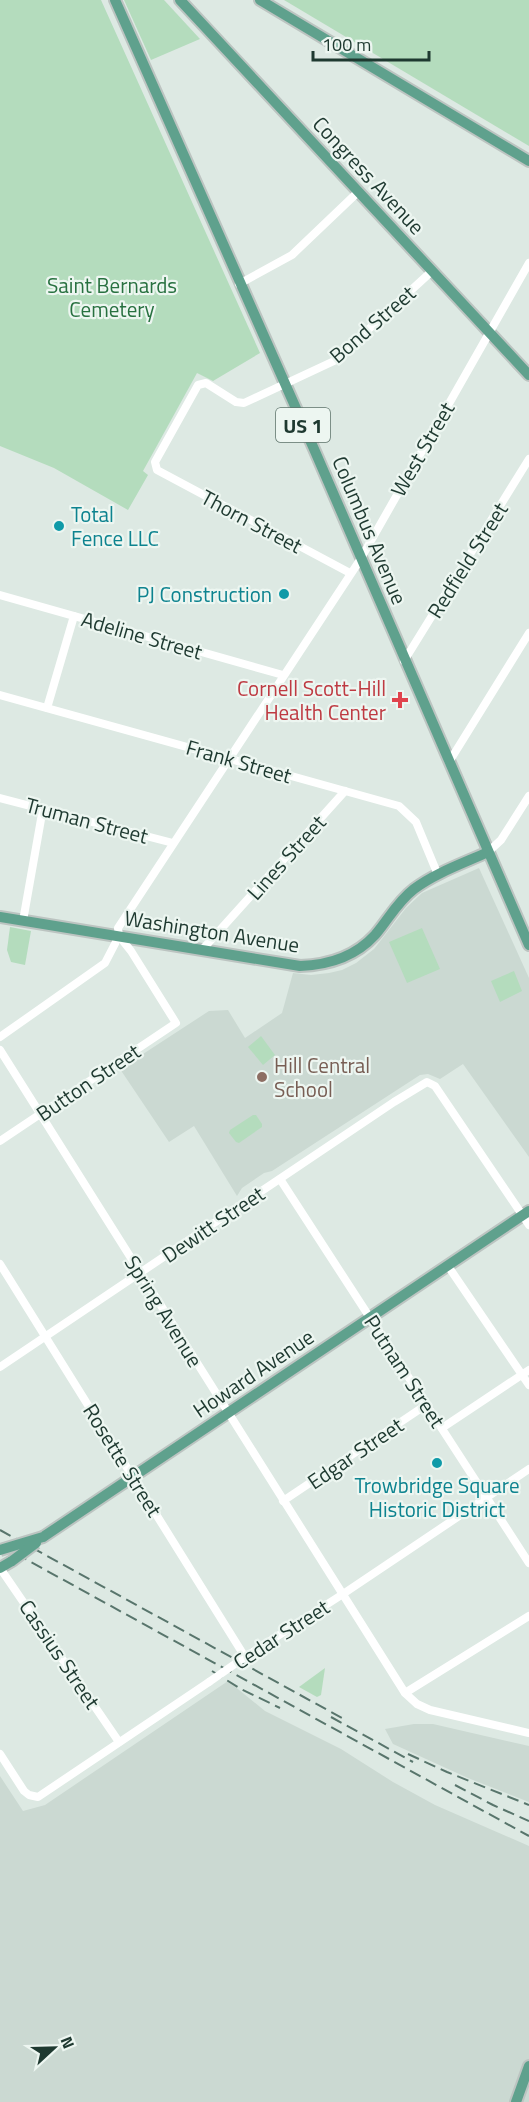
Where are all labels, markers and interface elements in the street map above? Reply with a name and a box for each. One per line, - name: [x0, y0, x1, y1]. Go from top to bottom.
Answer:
- scale bar: [313, 24, 428, 62]
- text: 100 m: [322, 31, 371, 58]
- street label: Congress Avenue: [306, 109, 432, 241]
- park label: Saint Bernards Cemetery: [47, 269, 177, 325]
- street label: Bond Street: [322, 277, 423, 371]
- street label: West Street: [382, 395, 462, 502]
- road number: US 1: [276, 408, 330, 442]
- street label: Columbus Avenue: [324, 451, 416, 609]
- street label: Thorn Street: [196, 481, 309, 561]
- street label: Redfield Street: [419, 495, 516, 624]
- place label: Total Fence LLC: [71, 498, 159, 554]
- marker: Total Fence LLC: [52, 519, 66, 533]
- place label: PJ Construction: [137, 578, 272, 610]
- marker: PJ Construction: [277, 587, 291, 601]
- street label: Adeline Street: [78, 603, 207, 668]
- place label: Cornell Scott-Hill Health Center: [237, 672, 386, 728]
- marker: Cornell Scott-Hill Health Center: [391, 691, 409, 709]
- street label: Frank Street: [182, 731, 296, 792]
- street label: Truman Street: [22, 788, 152, 852]
- street label: Lines Street: [239, 807, 333, 907]
- street label: Washington Avenue: [122, 901, 302, 961]
- street label: Button Street: [29, 1035, 147, 1129]
- place label: Hill Central School: [274, 1049, 370, 1105]
- marker: Hill Central School: [255, 1070, 269, 1084]
- street label: Dewitt Street: [155, 1177, 271, 1270]
- street label: Spring Avenue: [117, 1249, 211, 1373]
- street label: Putnam Street: [356, 1308, 454, 1434]
- street label: Howard Avenue: [186, 1321, 320, 1425]
- street label: Rosette Street: [75, 1397, 171, 1523]
- street label: Edgar Street: [301, 1409, 410, 1497]
- marker: Trowbridge Square Historic District: [430, 1456, 444, 1470]
- place label: Trowbridge Square Historic District: [354, 1469, 520, 1525]
- street label: Cedar Street: [226, 1590, 336, 1677]
- street label: Cassius Street: [12, 1593, 109, 1716]
- north arrow: [24, 2018, 84, 2078]
- text: N: [55, 2033, 81, 2052]

